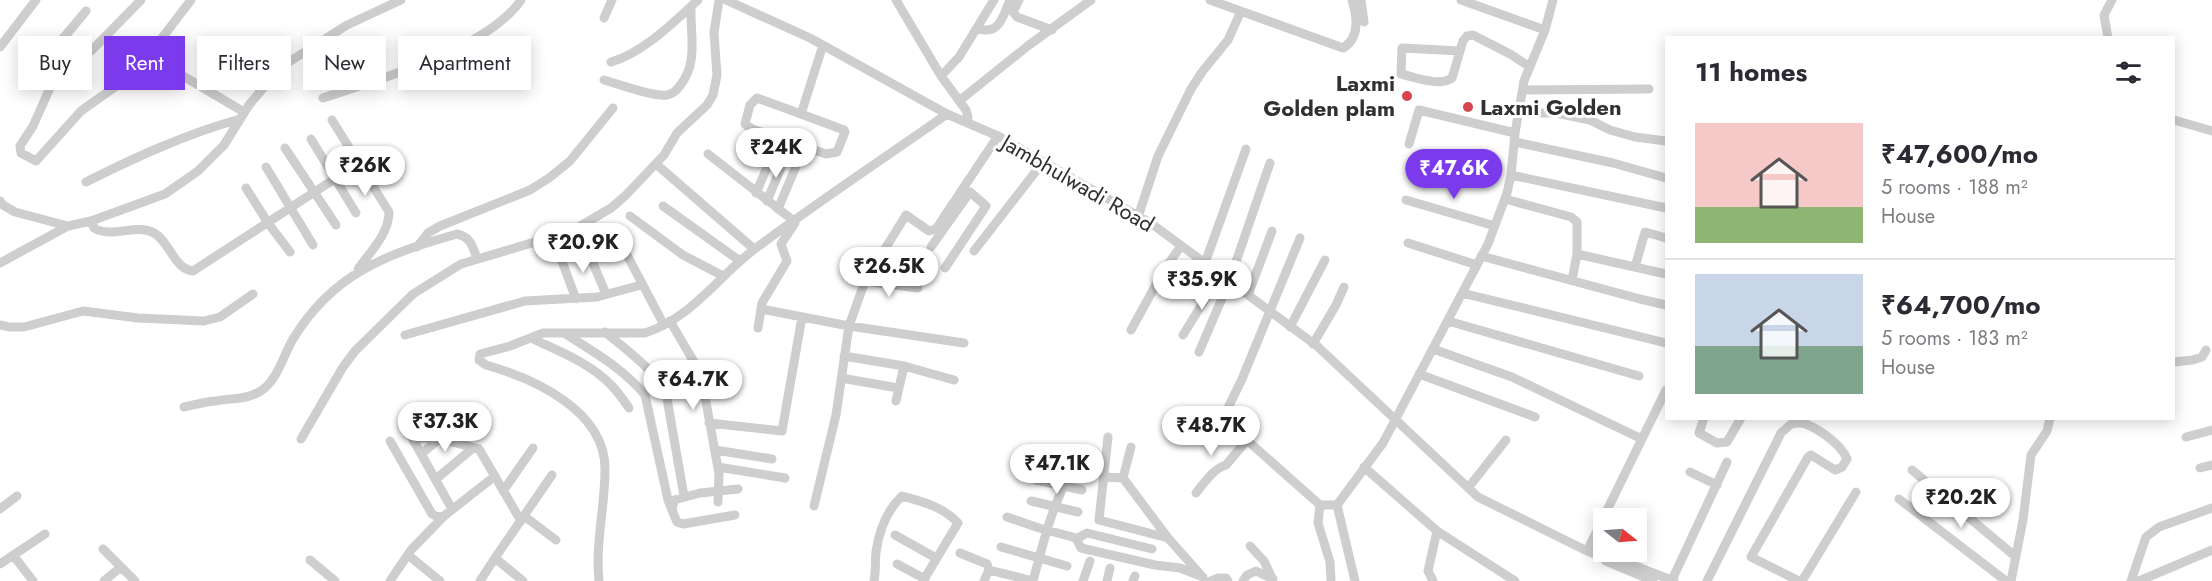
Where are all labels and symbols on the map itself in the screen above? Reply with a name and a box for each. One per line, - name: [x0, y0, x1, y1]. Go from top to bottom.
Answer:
- place label: Laxmi Golden plam: [1263, 67, 1395, 124]
- marker: Laxmi Golden plam: [1400, 89, 1414, 103]
- place label: Laxmi Golden: [1480, 91, 1622, 123]
- marker: Laxmi Golden: [1461, 100, 1475, 114]
- street label: Jambhulwadi Road: [993, 125, 1160, 240]
- pin: ₹24K: [740, 128, 812, 179]
- pin: ₹26K: [329, 146, 401, 197]
- pin: ₹47.6K: [1405, 149, 1503, 200]
- pin: ₹20.9K: [534, 223, 632, 274]
- pin: ₹26.5K: [840, 247, 938, 298]
- pin: ₹35.9K: [1153, 260, 1251, 311]
- pin: ₹64.7K: [644, 360, 742, 411]
- pin: ₹37.3K: [396, 402, 494, 453]
- pin: ₹48.7K: [1162, 406, 1260, 457]
- pin: ₹47.1K: [1008, 444, 1106, 495]
- pin: ₹20.2K: [1912, 478, 2010, 529]
- north arrow: [1593, 508, 1647, 562]

